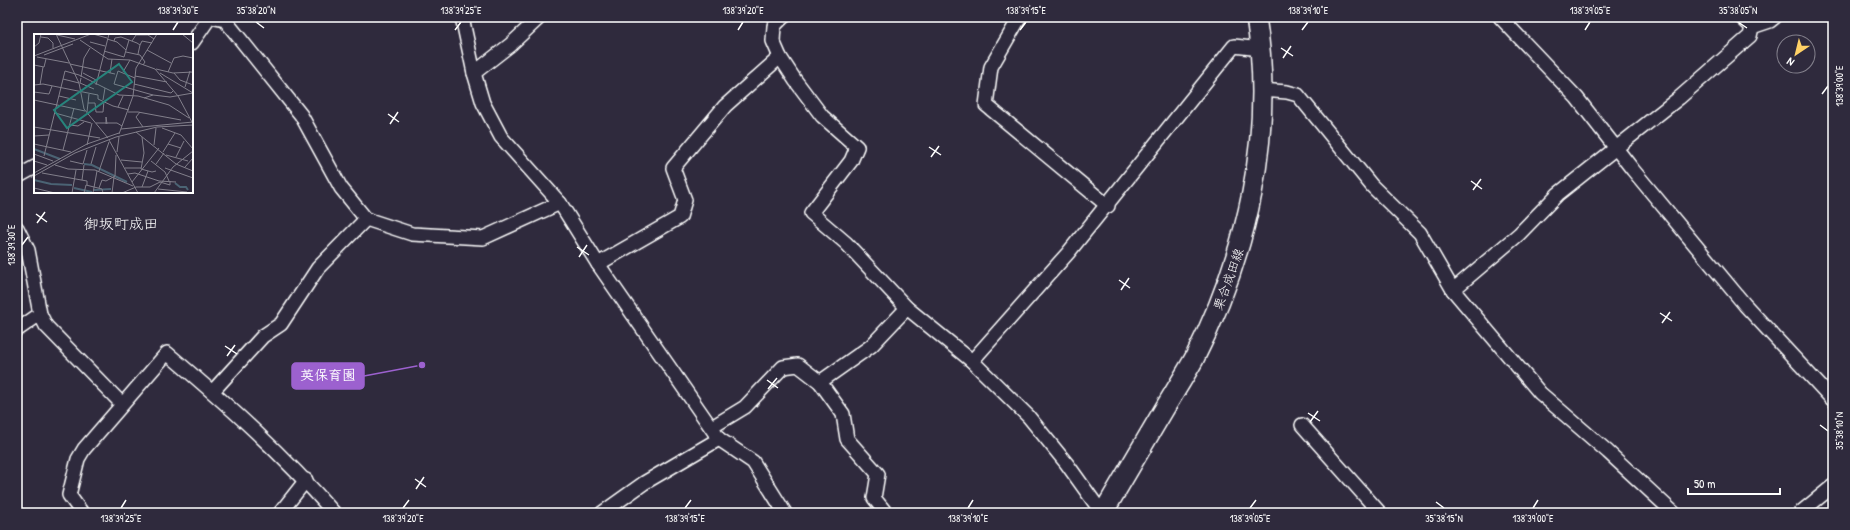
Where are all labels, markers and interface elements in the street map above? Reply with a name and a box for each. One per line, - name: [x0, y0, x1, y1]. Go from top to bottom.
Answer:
- text: 138°39'30"E: [158, 4, 199, 17]
- text: 35°38'20"N: [237, 4, 276, 17]
- text: 138°39'25"E: [441, 4, 482, 17]
- text: 138°39'20"E: [722, 4, 764, 17]
- text: 138°39'15"E: [1006, 4, 1047, 17]
- text: 138°39'10"E: [1288, 4, 1329, 17]
- text: 138°39'05"E: [1570, 4, 1611, 17]
- text: 35°38'05"N: [1719, 4, 1757, 17]
- inset map: [34, 34, 193, 193]
- north arrow: [1776, 34, 1816, 74]
- text: N: [1784, 55, 1797, 70]
- text: 138°39'00"E: [1833, 65, 1846, 106]
- district label: 御坂町成田: [83, 213, 159, 234]
- text: 138°39'30"E: [5, 224, 18, 265]
- street label: 栗合成田線: [1208, 244, 1248, 313]
- callout: 英保育園: [292, 363, 364, 389]
- text: 英保育園: [300, 365, 356, 384]
- text: 35°38'10"N: [1833, 412, 1846, 450]
- scale bar: [1688, 470, 1780, 496]
- text: 50 m: [1694, 475, 1715, 492]
- text: 138°39'25"E: [101, 512, 142, 525]
- text: 138°39'20"E: [382, 512, 424, 525]
- text: 138°39'15"E: [665, 512, 706, 525]
- text: 138°39'10"E: [948, 512, 989, 525]
- text: 138°39'05"E: [1230, 512, 1271, 525]
- text: 35°38'15"N: [1425, 512, 1463, 525]
- text: 138°39'00"E: [1513, 512, 1554, 525]

